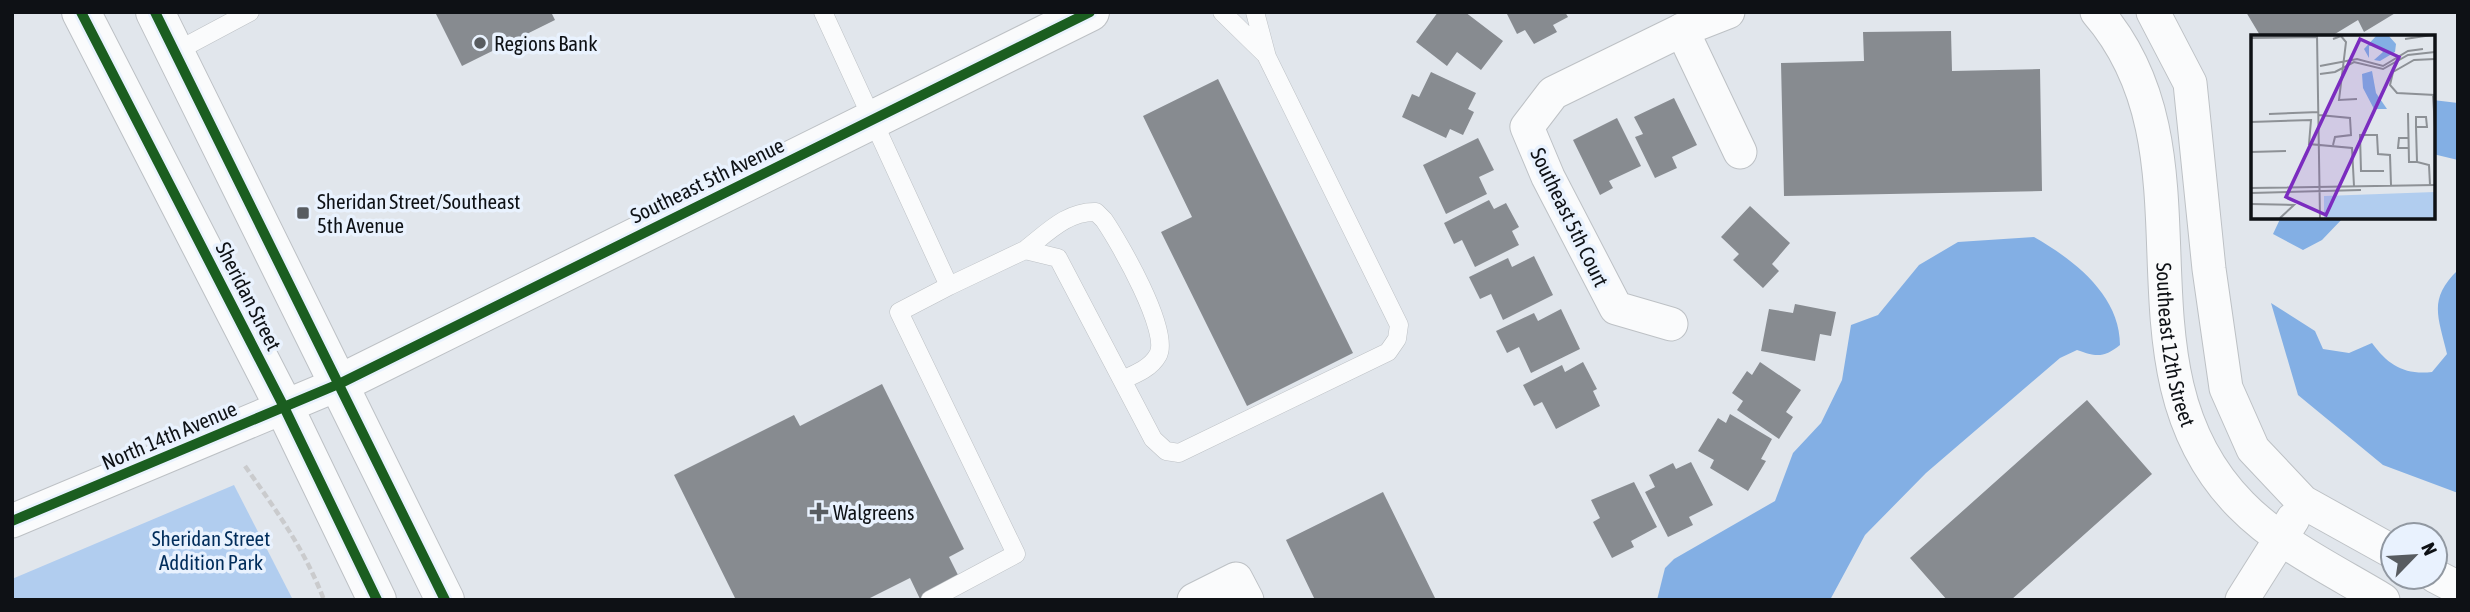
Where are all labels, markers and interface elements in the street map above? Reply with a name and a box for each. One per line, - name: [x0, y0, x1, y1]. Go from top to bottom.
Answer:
- place label: Regions Bank: [494, 31, 597, 55]
- marker: Regions Bank: [472, 35, 488, 51]
- inset map: [2251, 35, 2435, 219]
- street label: Southeast 5th Avenue: [626, 132, 788, 228]
- street label: Southeast 5th Court: [1526, 144, 1614, 290]
- place label: Sheridan Street/Southeast 5th Avenue: [317, 189, 520, 237]
- marker: Sheridan Street/Southeast 5th Avenue: [295, 205, 311, 221]
- street label: Sheridan Street: [211, 238, 287, 354]
- street label: Southeast 12th Street: [2152, 262, 2201, 430]
- street label: North 14th Avenue: [98, 396, 240, 474]
- place label: Walgreens: [833, 500, 914, 524]
- marker: Walgreens: [811, 504, 827, 520]
- north arrow: [2379, 521, 2449, 591]
- park label: Sheridan Street Addition Park: [152, 526, 270, 574]
- text: N: [2417, 539, 2442, 559]

